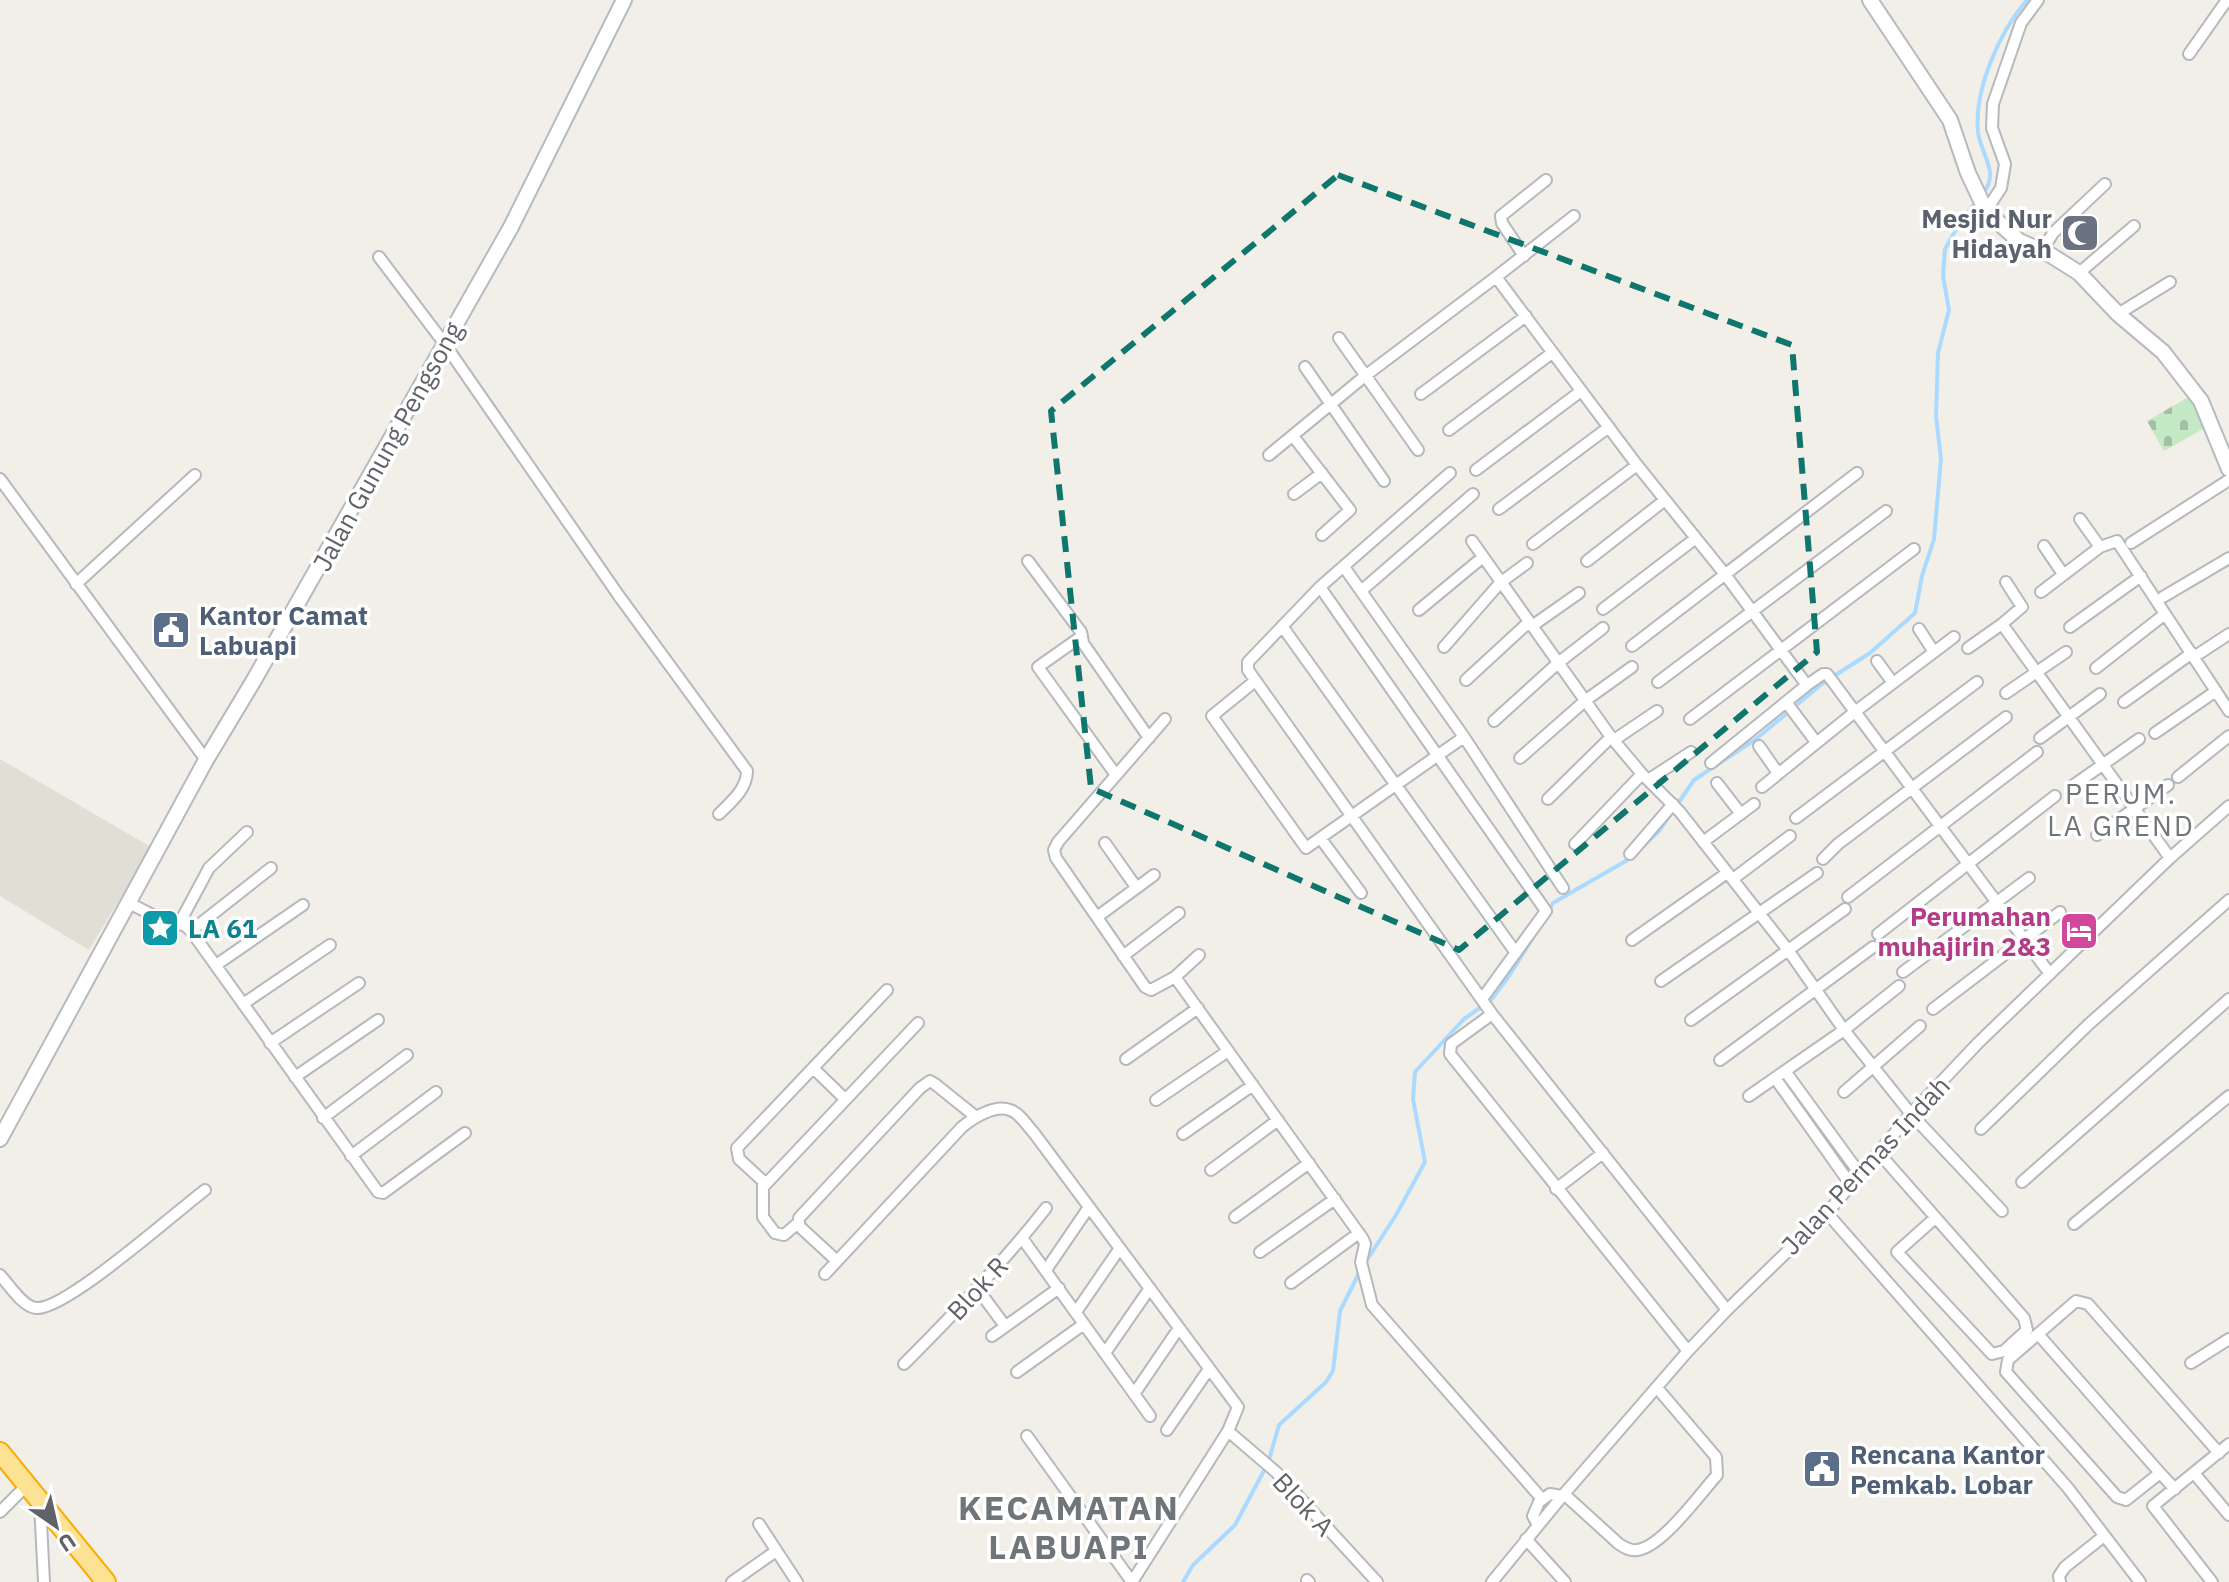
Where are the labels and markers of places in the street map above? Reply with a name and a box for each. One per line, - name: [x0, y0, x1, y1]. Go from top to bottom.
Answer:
- place label: Mesjid Nur Hidayah: [1921, 201, 2052, 265]
- mosque icon: Mesjid Nur Hidayah: [2059, 212, 2101, 254]
- place label: Kantor Camat Labuapi: [199, 598, 368, 662]
- public building icon: Kantor Camat Labuapi: [150, 609, 192, 651]
- place label: Perumahan muhajirin 2&3: [1878, 899, 2051, 963]
- place icon: LA 61: [139, 907, 181, 949]
- hotel icon: Perumahan muhajirin 2&3: [2058, 910, 2100, 952]
- place label: LA 61: [188, 911, 258, 945]
- place label: Rencana Kantor Pemkab. Lobar: [1850, 1437, 2045, 1501]
- public building icon: Rencana Kantor Pemkab. Lobar: [1801, 1448, 1843, 1490]

